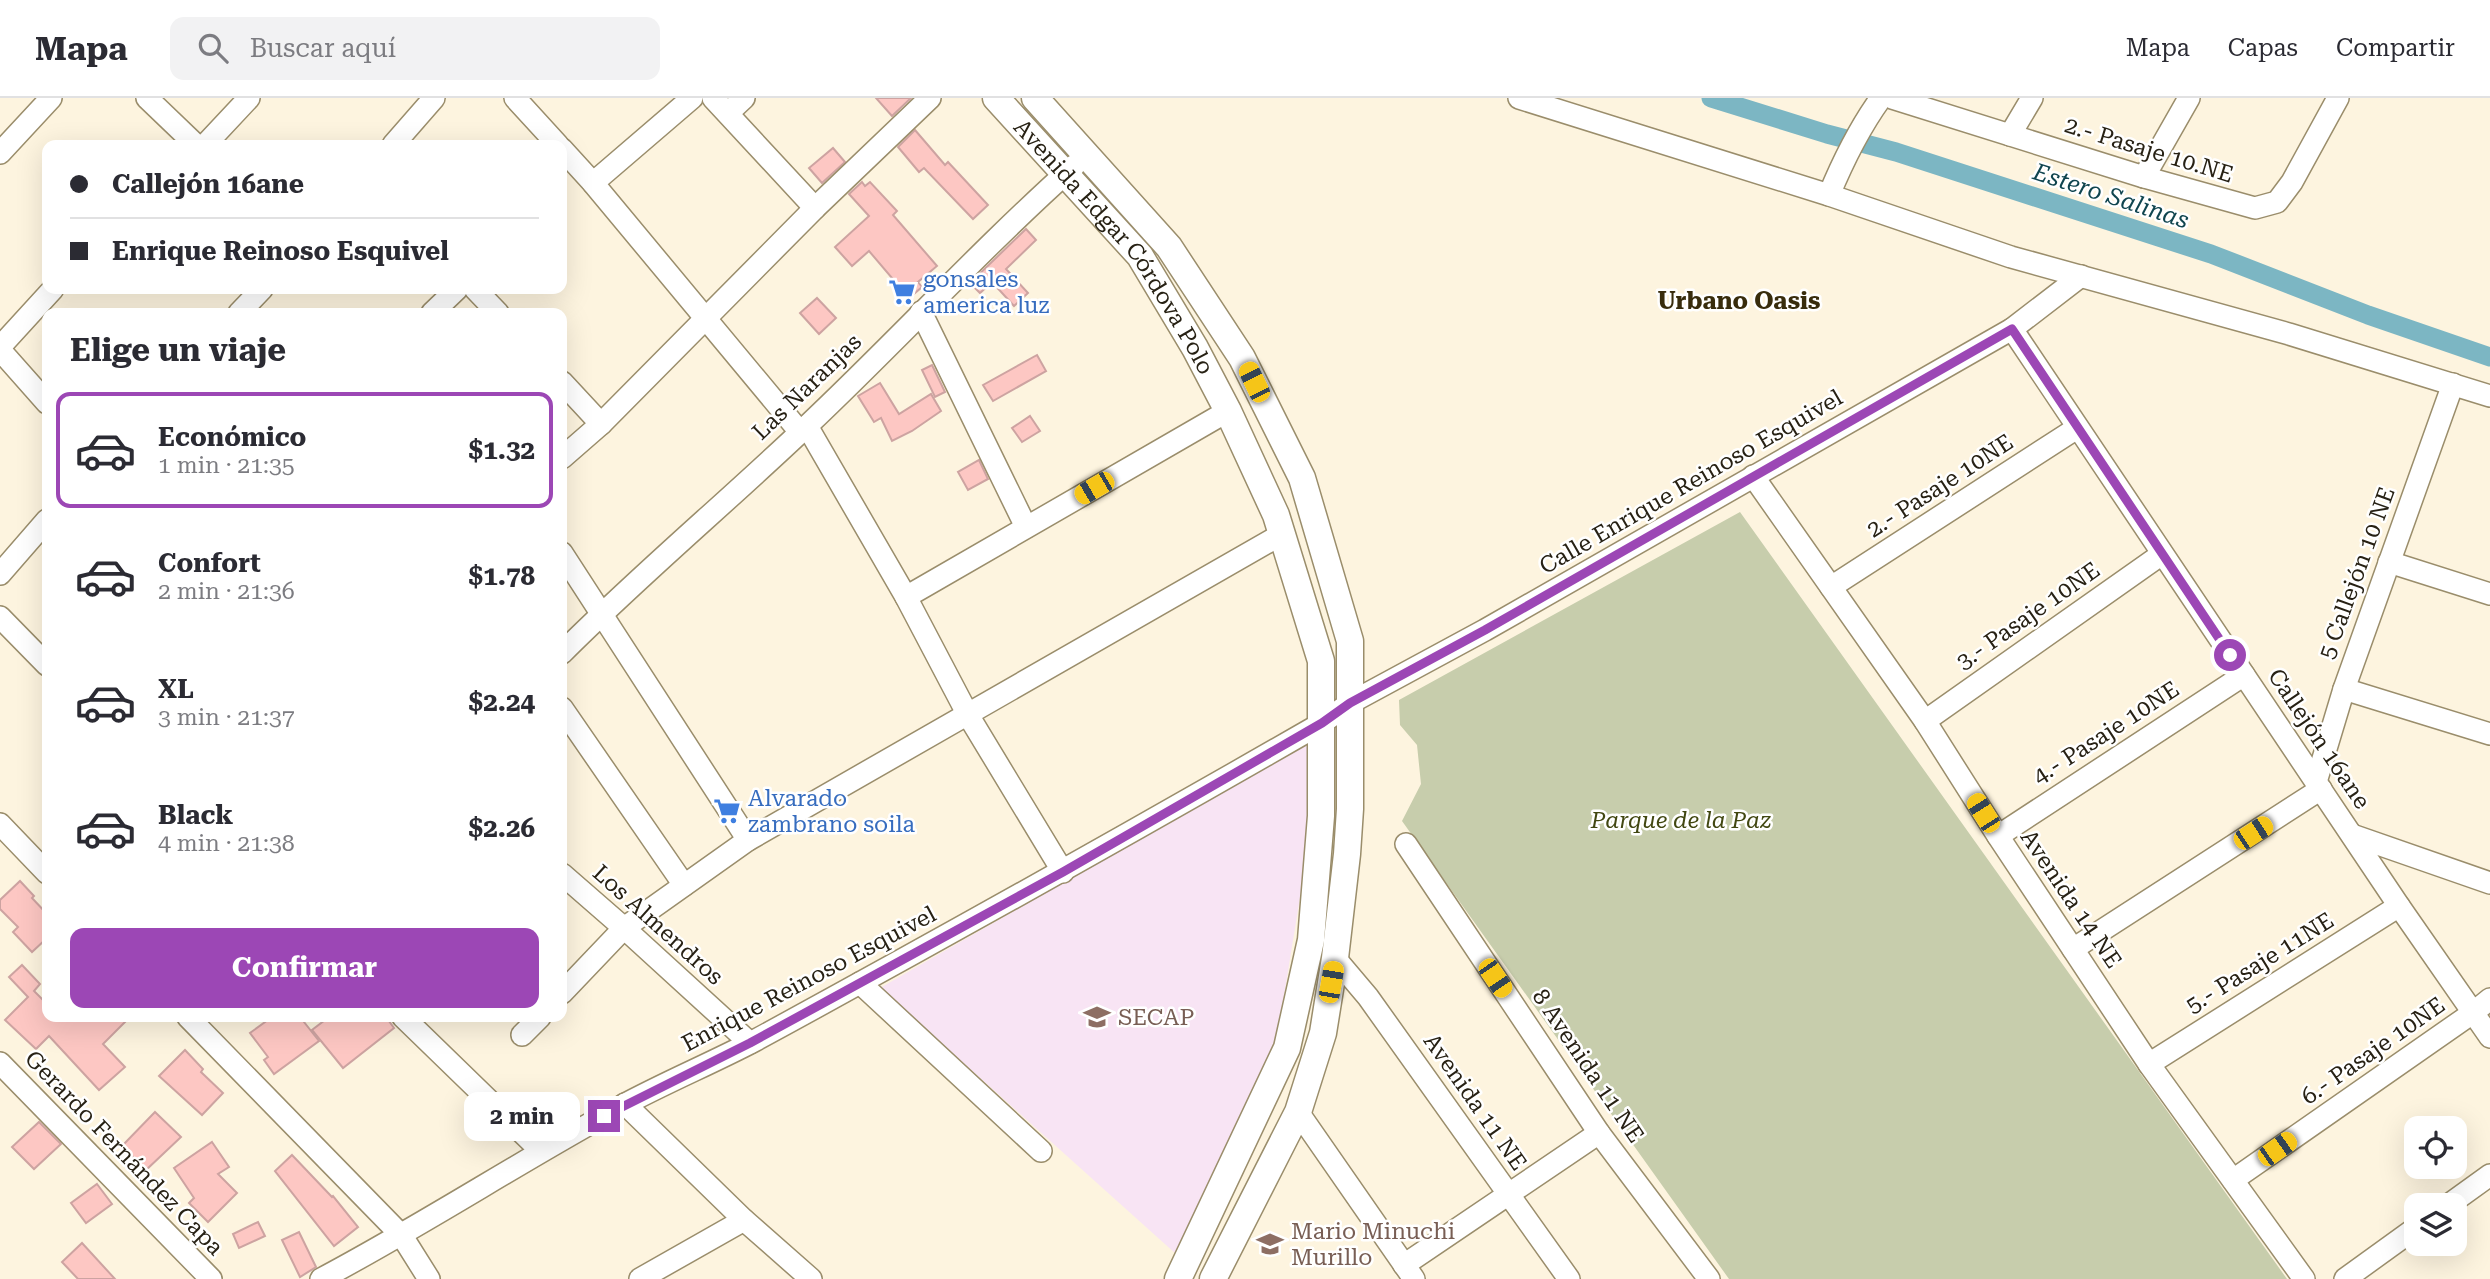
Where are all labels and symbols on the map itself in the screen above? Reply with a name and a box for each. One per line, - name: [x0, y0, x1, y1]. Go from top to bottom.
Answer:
- street label: 2.- Pasaje 10.NE: [2061, 112, 2237, 188]
- street label: Avenida Edgar Córdova Polo: [1008, 114, 1220, 379]
- water label: Estero Salinas: [2029, 157, 2192, 234]
- place label: gonsales america luz: [923, 266, 1049, 319]
- supermarket icon: gonsales america luz: [887, 277, 917, 307]
- district label: Urbano Oasis: [1658, 287, 1820, 315]
- street label: Las Naranjas: [747, 328, 867, 446]
- car: [1236, 359, 1273, 405]
- street label: Calle Enrique Reinoso Esquivel: [1535, 384, 1847, 580]
- street label: 2.- Pasaje 10NE: [1862, 429, 2018, 543]
- car: [1071, 468, 1118, 508]
- street label: 5 Callejón 10 NE: [2313, 483, 2401, 663]
- street label: 3.- Pasaje 10NE: [1951, 557, 2105, 675]
- route start: [2214, 639, 2246, 671]
- street label: Callejón 16ane: [2262, 664, 2376, 814]
- street label: 4.- Pasaje 10NE: [2028, 676, 2184, 790]
- place label: Alvarado zambrano soila: [748, 785, 916, 838]
- car: [1963, 790, 2004, 836]
- supermarket icon: Alvarado zambrano soila: [712, 796, 742, 826]
- park label: Parque de la Paz: [1590, 807, 1772, 834]
- car: [2230, 813, 2277, 853]
- street label: Avenida 14 NE: [2015, 825, 2127, 973]
- street label: Los Almendros: [587, 859, 729, 991]
- street label: Enrique Reinoso Esquivel: [677, 901, 941, 1057]
- street label: 5.- Pasaje 11NE: [2181, 907, 2339, 1019]
- car: [1475, 955, 1516, 1001]
- car: [1318, 959, 1345, 1005]
- street label: 8 Avenida 11 NE: [1527, 984, 1649, 1148]
- street label: 6.- Pasaje 10NE: [2296, 992, 2450, 1110]
- school or university icon: SECAP: [1082, 1002, 1112, 1032]
- place label: SECAP: [1118, 1004, 1194, 1031]
- street label: Avenida 11 NE: [1418, 1028, 1532, 1176]
- street label: Gerardo Fernández Capa: [19, 1045, 229, 1261]
- callout: 2 min: [464, 1091, 580, 1140]
- route end: [588, 1100, 620, 1132]
- car: [2254, 1128, 2301, 1170]
- place label: Mario Minuchi Murillo: [1291, 1218, 1455, 1271]
- school or university icon: Mario Minuchi Murillo: [1255, 1229, 1285, 1259]

